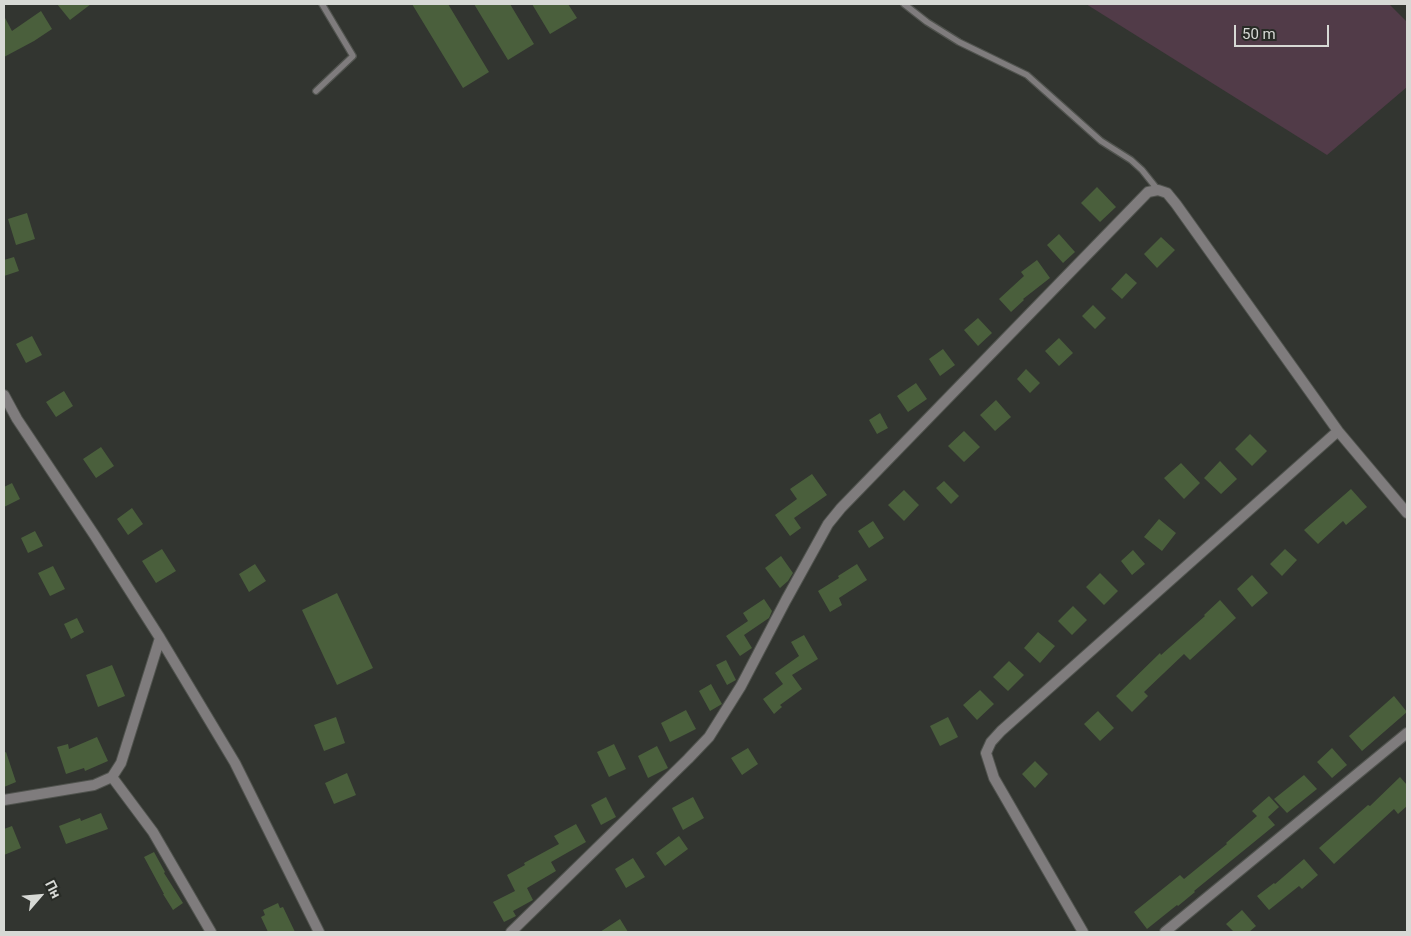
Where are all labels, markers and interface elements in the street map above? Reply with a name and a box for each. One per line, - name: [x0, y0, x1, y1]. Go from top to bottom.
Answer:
- scale bar: [1236, 15, 1331, 47]
- text: 50 m: [1242, 25, 1276, 43]
- north arrow: [15, 871, 65, 921]
- text: Пн: [42, 878, 65, 901]

